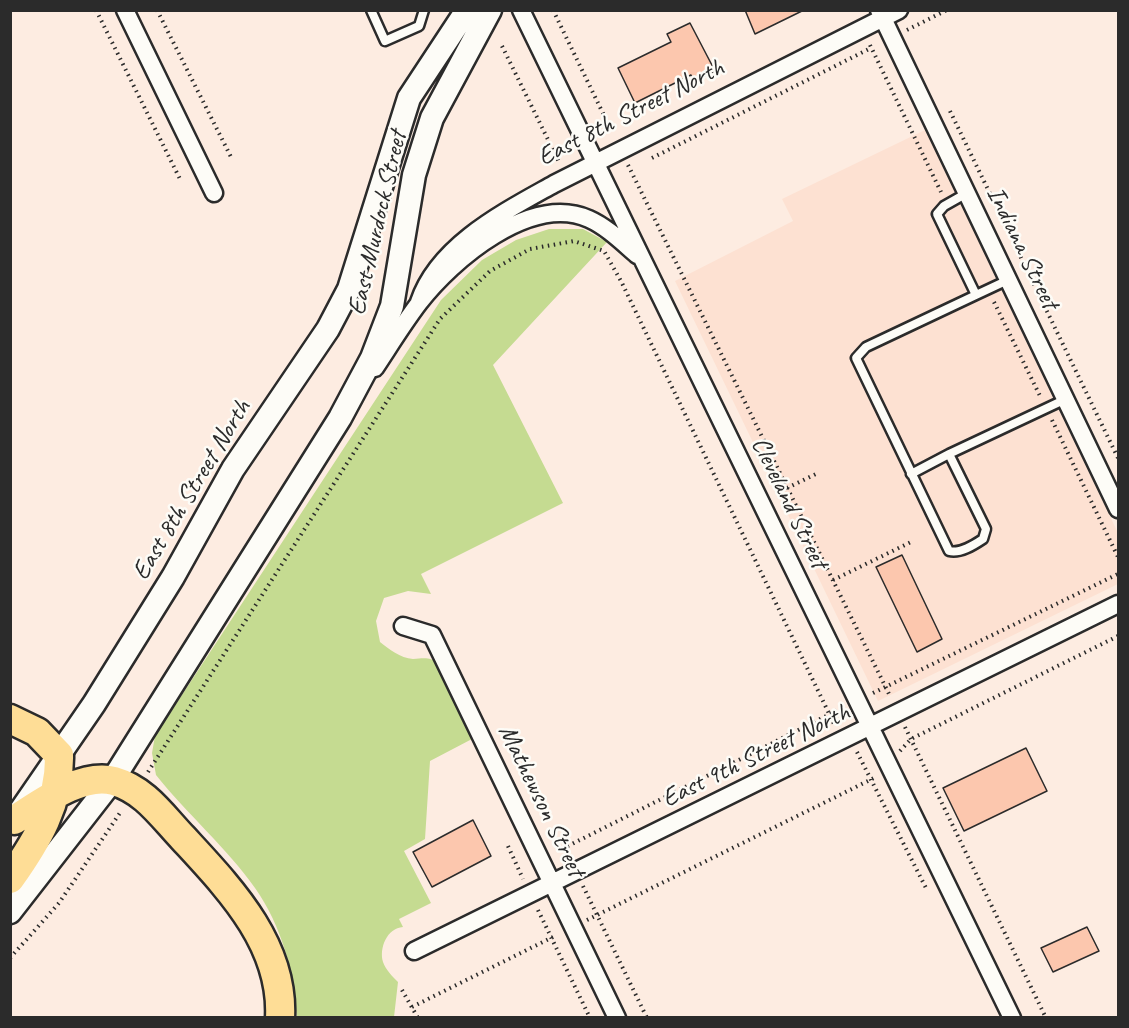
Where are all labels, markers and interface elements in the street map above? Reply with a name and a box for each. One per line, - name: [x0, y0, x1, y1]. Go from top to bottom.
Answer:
- street label: East 8th Street North: [533, 53, 729, 173]
- street label: East Murdock Street: [342, 128, 414, 318]
- street label: Indiana Street: [979, 182, 1065, 314]
- street label: East 8th Street North: [126, 394, 258, 586]
- street label: Cleveland Street: [744, 432, 834, 574]
- street label: East 9th Street North: [657, 697, 855, 815]
- street label: Mathewson Street: [491, 720, 591, 882]

